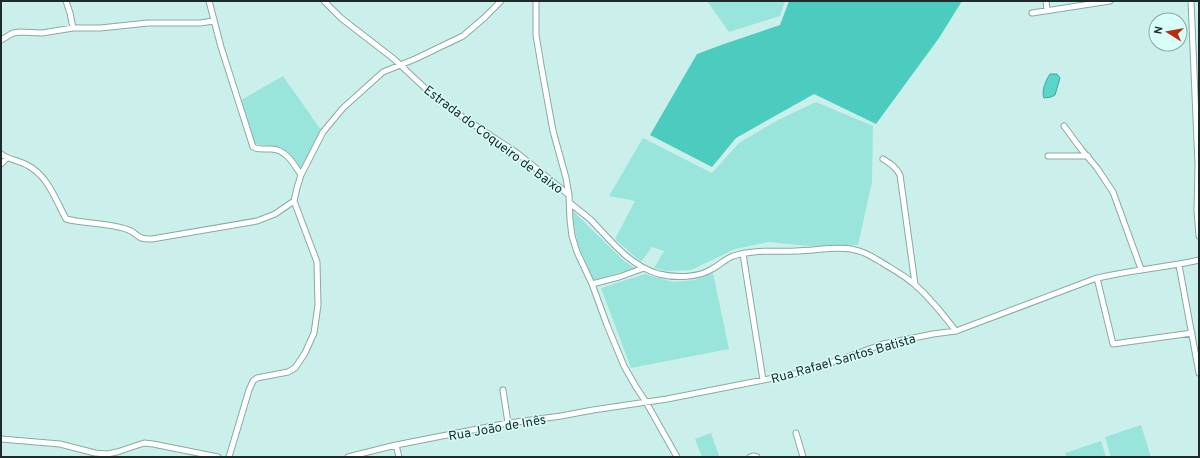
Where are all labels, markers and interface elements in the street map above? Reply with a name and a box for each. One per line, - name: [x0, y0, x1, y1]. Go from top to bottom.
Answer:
- north arrow: [1148, 12, 1188, 52]
- text: N: [1152, 25, 1167, 35]
- street label: Estrada do Coqueiro de Baixo: [420, 83, 566, 198]
- street label: Rua Rafael Santos Batista: [769, 332, 918, 388]
- street label: Rua João de Inês: [447, 412, 547, 445]

